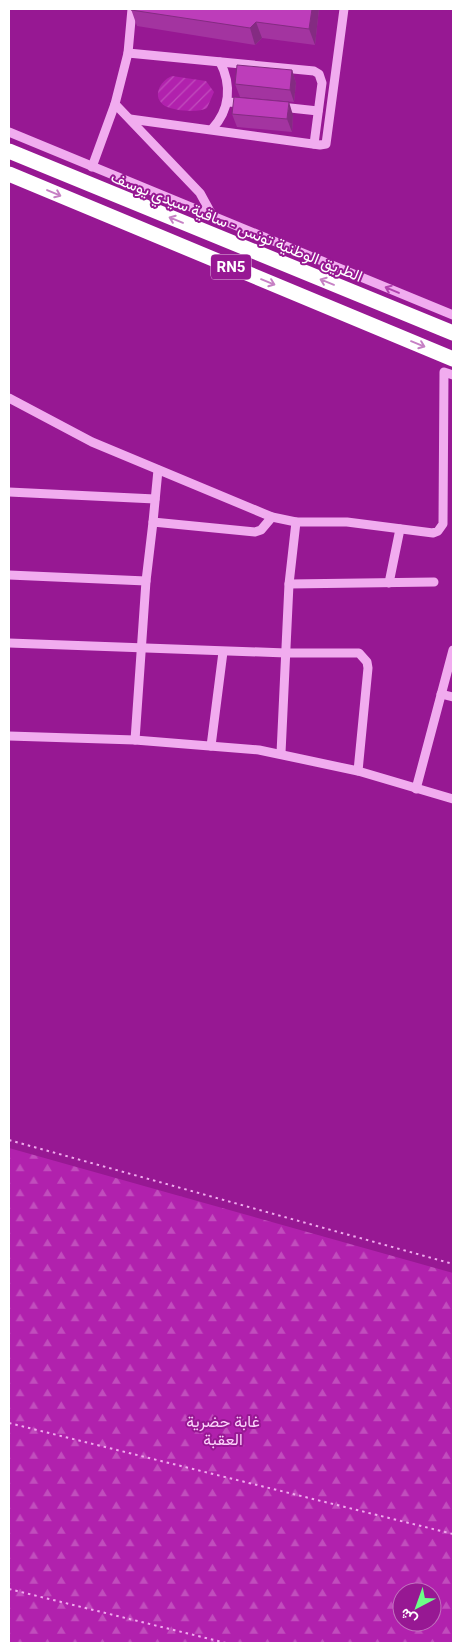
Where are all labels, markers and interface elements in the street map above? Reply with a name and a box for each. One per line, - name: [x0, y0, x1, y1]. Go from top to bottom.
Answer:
- street label: الطريق الوطنية تونس - ساقية سيدي يوسف: [107, 167, 365, 289]
- one-way arrow: [46, 188, 61, 198]
- one-way arrow: [169, 215, 184, 224]
- road number: RN5: [211, 254, 251, 280]
- one-way arrow: [320, 276, 335, 286]
- one-way arrow: [260, 278, 275, 288]
- one-way arrow: [385, 285, 400, 294]
- one-way arrow: [410, 340, 425, 350]
- park label: غابة حضرية العقبة: [186, 1412, 260, 1449]
- north arrow: [392, 1582, 442, 1632]
- text: ش: [397, 1604, 421, 1628]

